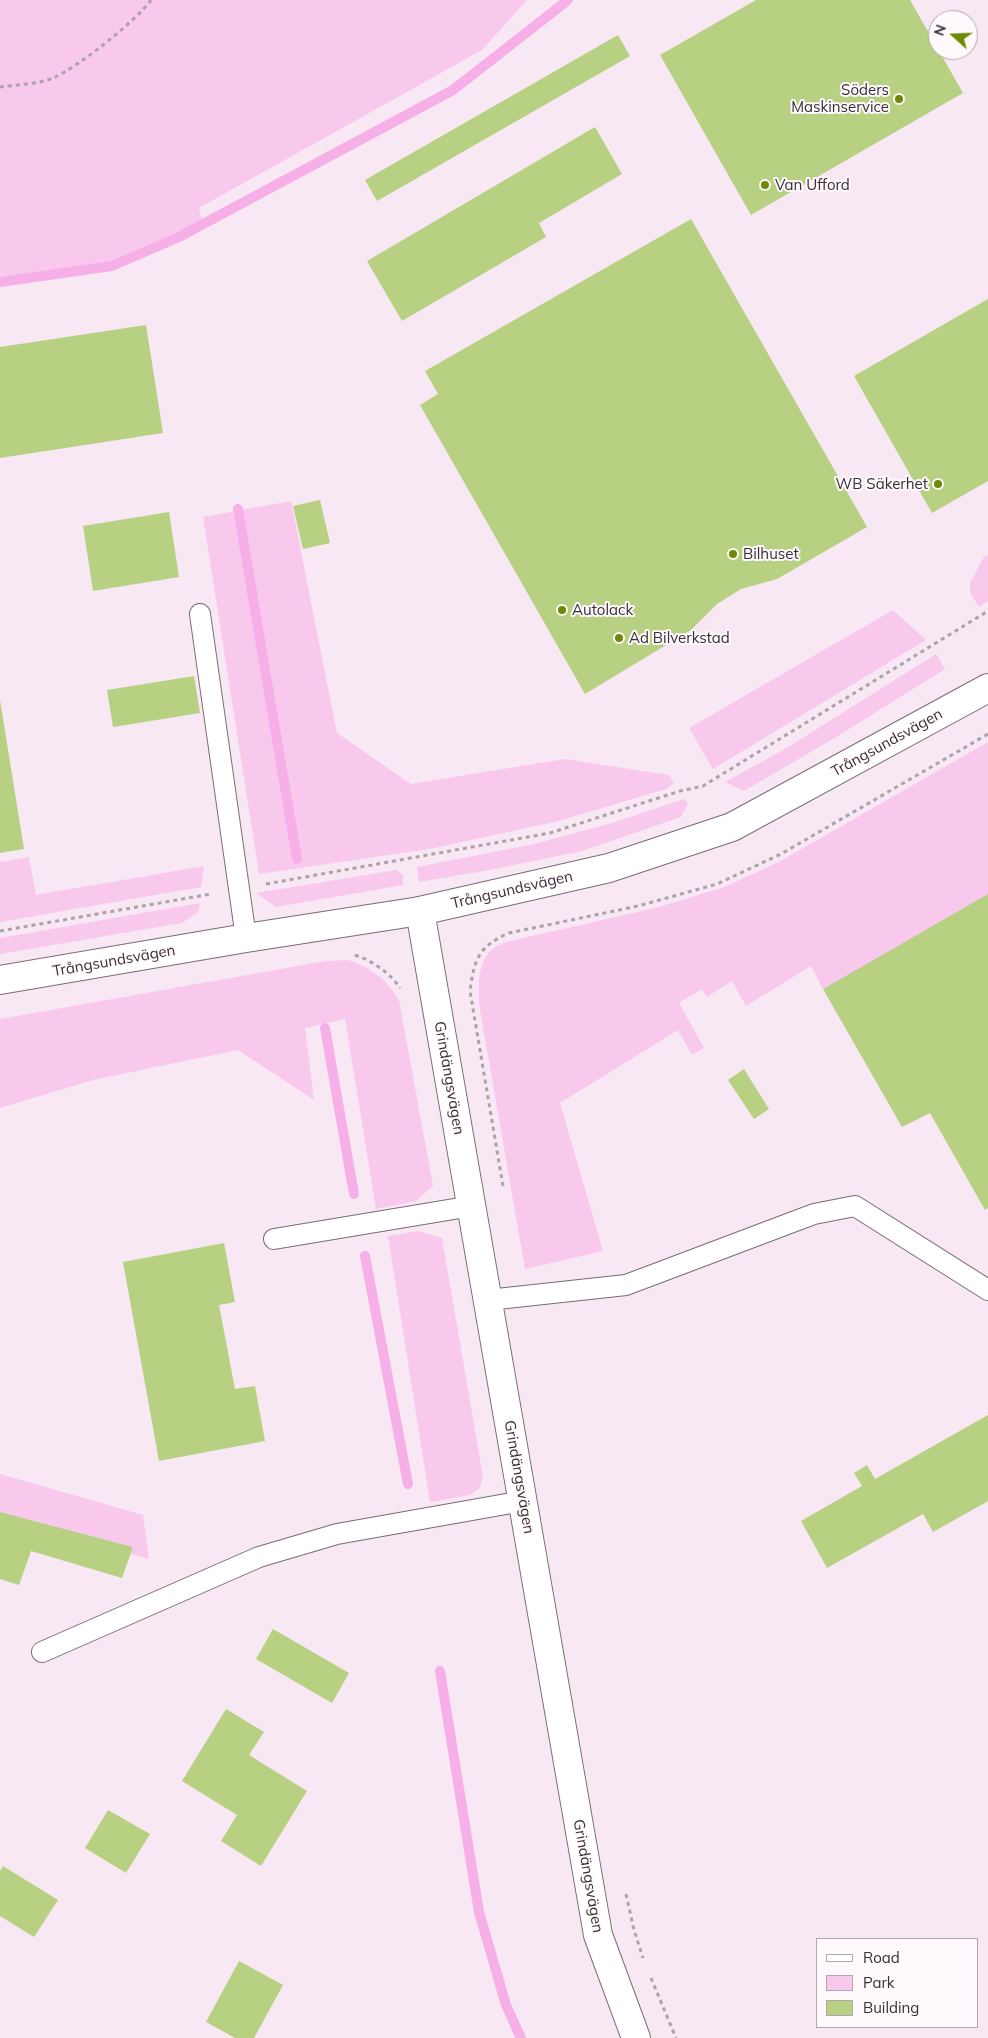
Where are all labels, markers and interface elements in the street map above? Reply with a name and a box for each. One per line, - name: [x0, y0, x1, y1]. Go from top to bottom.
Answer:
- north arrow: [928, 10, 978, 60]
- text: N: [930, 22, 950, 38]
- place label: Söders Maskinservice: [791, 81, 889, 116]
- marker: Söders Maskinservice: [893, 93, 905, 105]
- place label: Van Ufford: [775, 176, 850, 194]
- marker: Van Ufford: [759, 179, 771, 191]
- place label: WB Säkerhet: [836, 475, 928, 493]
- marker: WB Säkerhet: [932, 478, 944, 490]
- place label: Bilhuset: [743, 545, 799, 563]
- marker: Bilhuset: [727, 548, 739, 560]
- place label: Autolack: [572, 601, 633, 619]
- marker: Autolack: [556, 604, 568, 616]
- place label: Ad Bilverkstad: [629, 629, 730, 647]
- marker: Ad Bilverkstad: [613, 632, 625, 644]
- street label: Trångsundsvägen: [828, 705, 946, 781]
- street label: Trångsundsvägen: [449, 867, 575, 913]
- street label: Trångsundsvägen: [51, 941, 177, 981]
- street label: Grindängsvägen: [430, 1020, 468, 1136]
- street label: Grindängsvägen: [500, 1419, 538, 1535]
- street label: Grindängsvägen: [569, 1818, 607, 1934]
- legend: [816, 1938, 978, 2028]
- text: Road: [863, 1948, 900, 1967]
- text: Park: [863, 1973, 895, 1992]
- text: Building: [863, 1998, 919, 2017]

